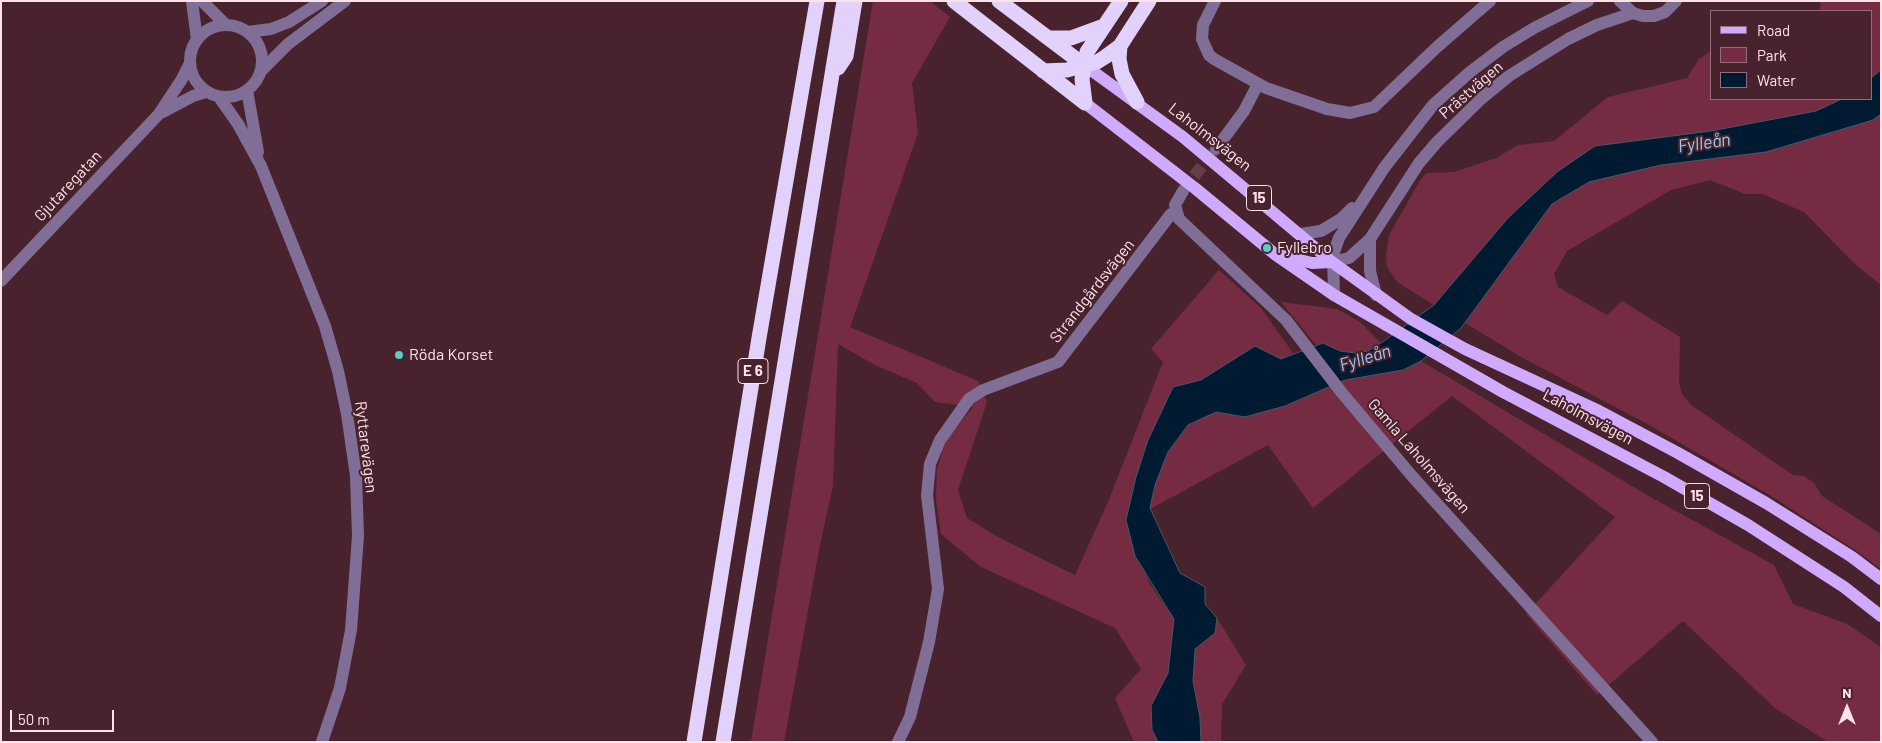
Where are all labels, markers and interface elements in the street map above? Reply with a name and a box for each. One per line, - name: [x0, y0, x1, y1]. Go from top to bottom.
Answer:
- legend: [1710, 10, 1872, 100]
- text: Road: [1757, 21, 1790, 39]
- text: Park: [1757, 46, 1786, 64]
- street label: Prästvägen: [1435, 57, 1507, 123]
- text: Water: [1757, 71, 1796, 89]
- street label: Laholmsvägen: [1165, 99, 1255, 175]
- water label: Fylleån: [1676, 129, 1732, 157]
- street label: Gjutaregatan: [30, 147, 106, 225]
- road number: 15: [1246, 186, 1272, 210]
- street label: Strandgårdsvägen: [1046, 235, 1138, 347]
- place label: Fyllebro: [1277, 238, 1332, 258]
- marker: Fyllebro: [1261, 242, 1273, 254]
- water label: Fylleån: [1337, 340, 1393, 376]
- place label: Röda Korset: [409, 345, 493, 365]
- marker: Röda Korset: [393, 349, 405, 361]
- road number: E 6: [738, 358, 768, 384]
- street label: Laholmsvägen: [1539, 385, 1637, 449]
- street label: Gamla Laholmsvägen: [1364, 395, 1474, 517]
- street label: Ryttarevägen: [351, 400, 381, 494]
- road number: 15: [1684, 484, 1710, 508]
- north arrow: [1822, 683, 1872, 733]
- text: N: [1842, 684, 1852, 701]
- scale bar: [12, 700, 116, 732]
- text: 50 m: [18, 710, 50, 728]

